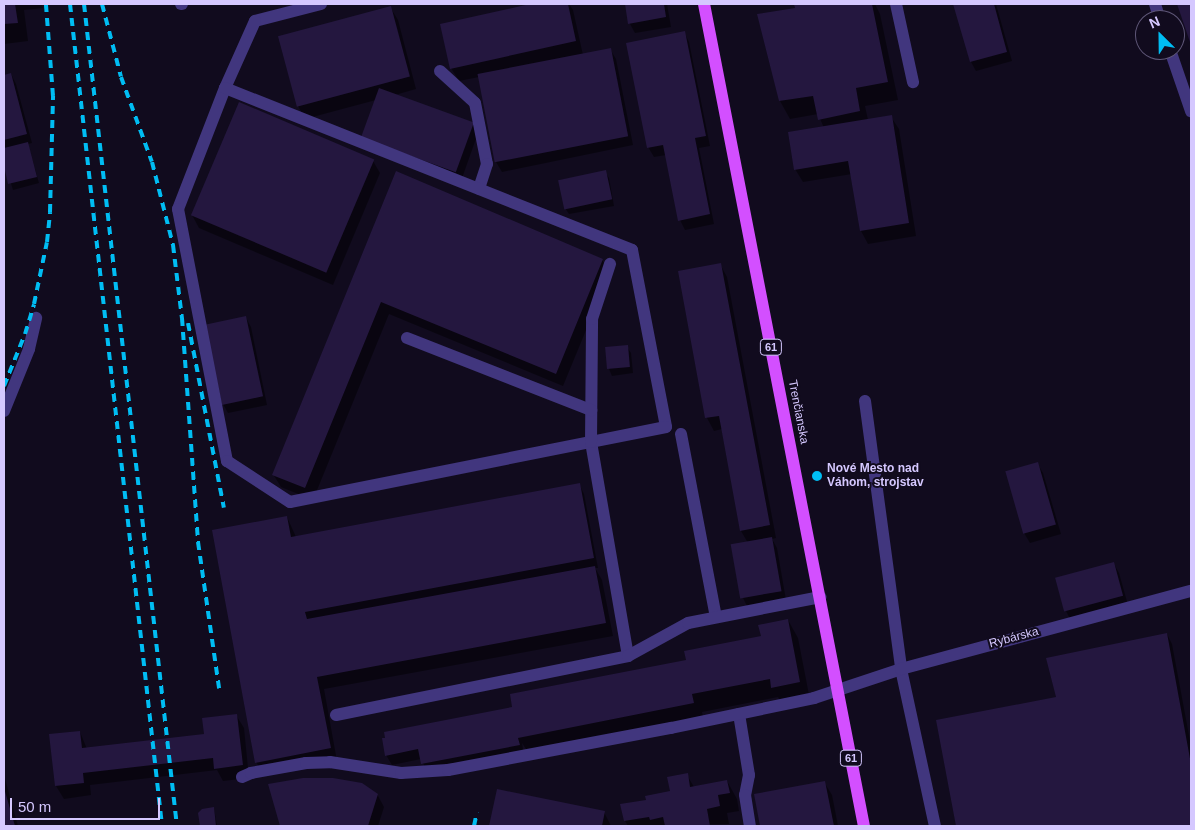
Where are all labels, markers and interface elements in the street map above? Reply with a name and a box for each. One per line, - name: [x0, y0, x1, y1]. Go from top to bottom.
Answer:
- north arrow: [1135, 10, 1185, 60]
- text: N: [1147, 13, 1162, 31]
- road number: 61: [760, 338, 782, 356]
- street label: Trenčianska: [785, 379, 811, 445]
- place label: Nové Mesto nad Váhom, strojstav: [827, 462, 924, 490]
- marker: Nové Mesto nad Váhom, strojstav: [811, 470, 823, 482]
- street label: Rybárska: [988, 624, 1040, 652]
- road number: 61: [840, 750, 862, 766]
- scale bar: [12, 788, 162, 820]
- text: 50 m: [18, 798, 51, 815]

